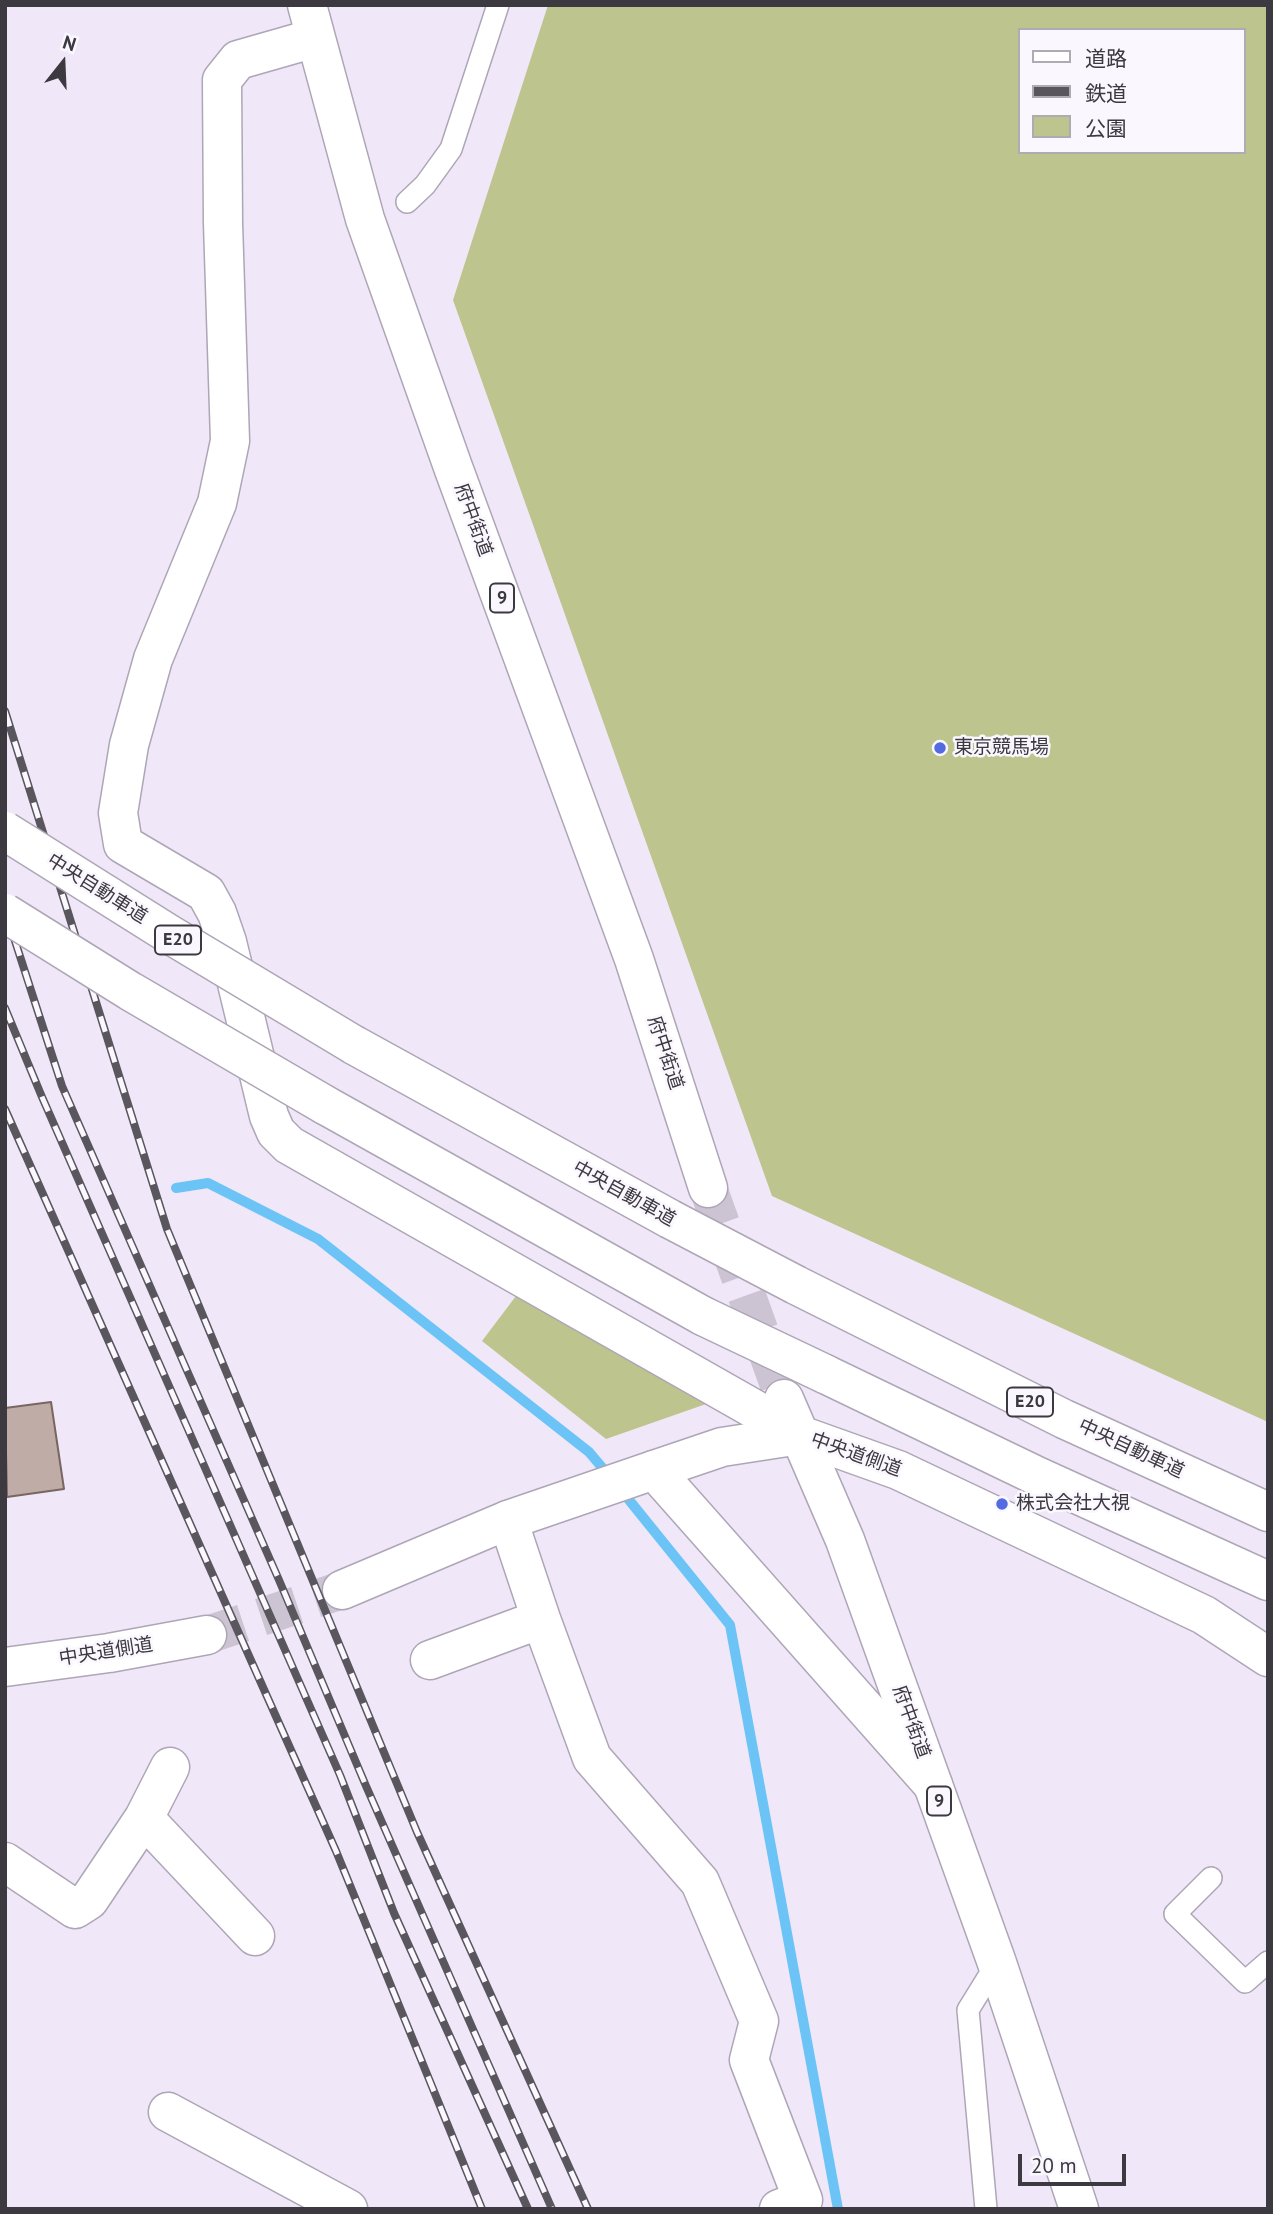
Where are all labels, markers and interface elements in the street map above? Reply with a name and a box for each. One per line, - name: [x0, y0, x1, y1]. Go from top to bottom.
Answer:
- north arrow: [28, 28, 98, 98]
- legend: [1018, 28, 1245, 154]
- text: N: [60, 30, 79, 56]
- text: 道路: [1085, 45, 1127, 72]
- text: 鉄道: [1085, 80, 1127, 107]
- text: 公園: [1085, 115, 1127, 142]
- street label: 府中街道: [449, 480, 497, 560]
- road number: 9: [490, 584, 514, 612]
- place label: 東京競馬場: [954, 737, 1049, 759]
- marker: 東京競馬場: [932, 740, 948, 756]
- street label: 中央自動車道: [43, 849, 151, 929]
- road number: E20: [155, 925, 201, 954]
- street label: 府中街道: [642, 1013, 688, 1093]
- street label: 中央自動車道: [569, 1156, 679, 1232]
- road number: E20: [1007, 1387, 1053, 1416]
- street label: 中央自動車道: [1075, 1415, 1187, 1483]
- street label: 中央道側道: [807, 1428, 905, 1482]
- place label: 株式会社大視: [1016, 1493, 1130, 1515]
- marker: 株式会社大視: [994, 1496, 1010, 1512]
- street label: 中央道側道: [57, 1633, 155, 1671]
- street label: 府中街道: [887, 1682, 935, 1762]
- road number: 9: [927, 1786, 951, 1815]
- scale bar: [1021, 2140, 1130, 2184]
- text: 20 m: [1031, 2152, 1077, 2179]

